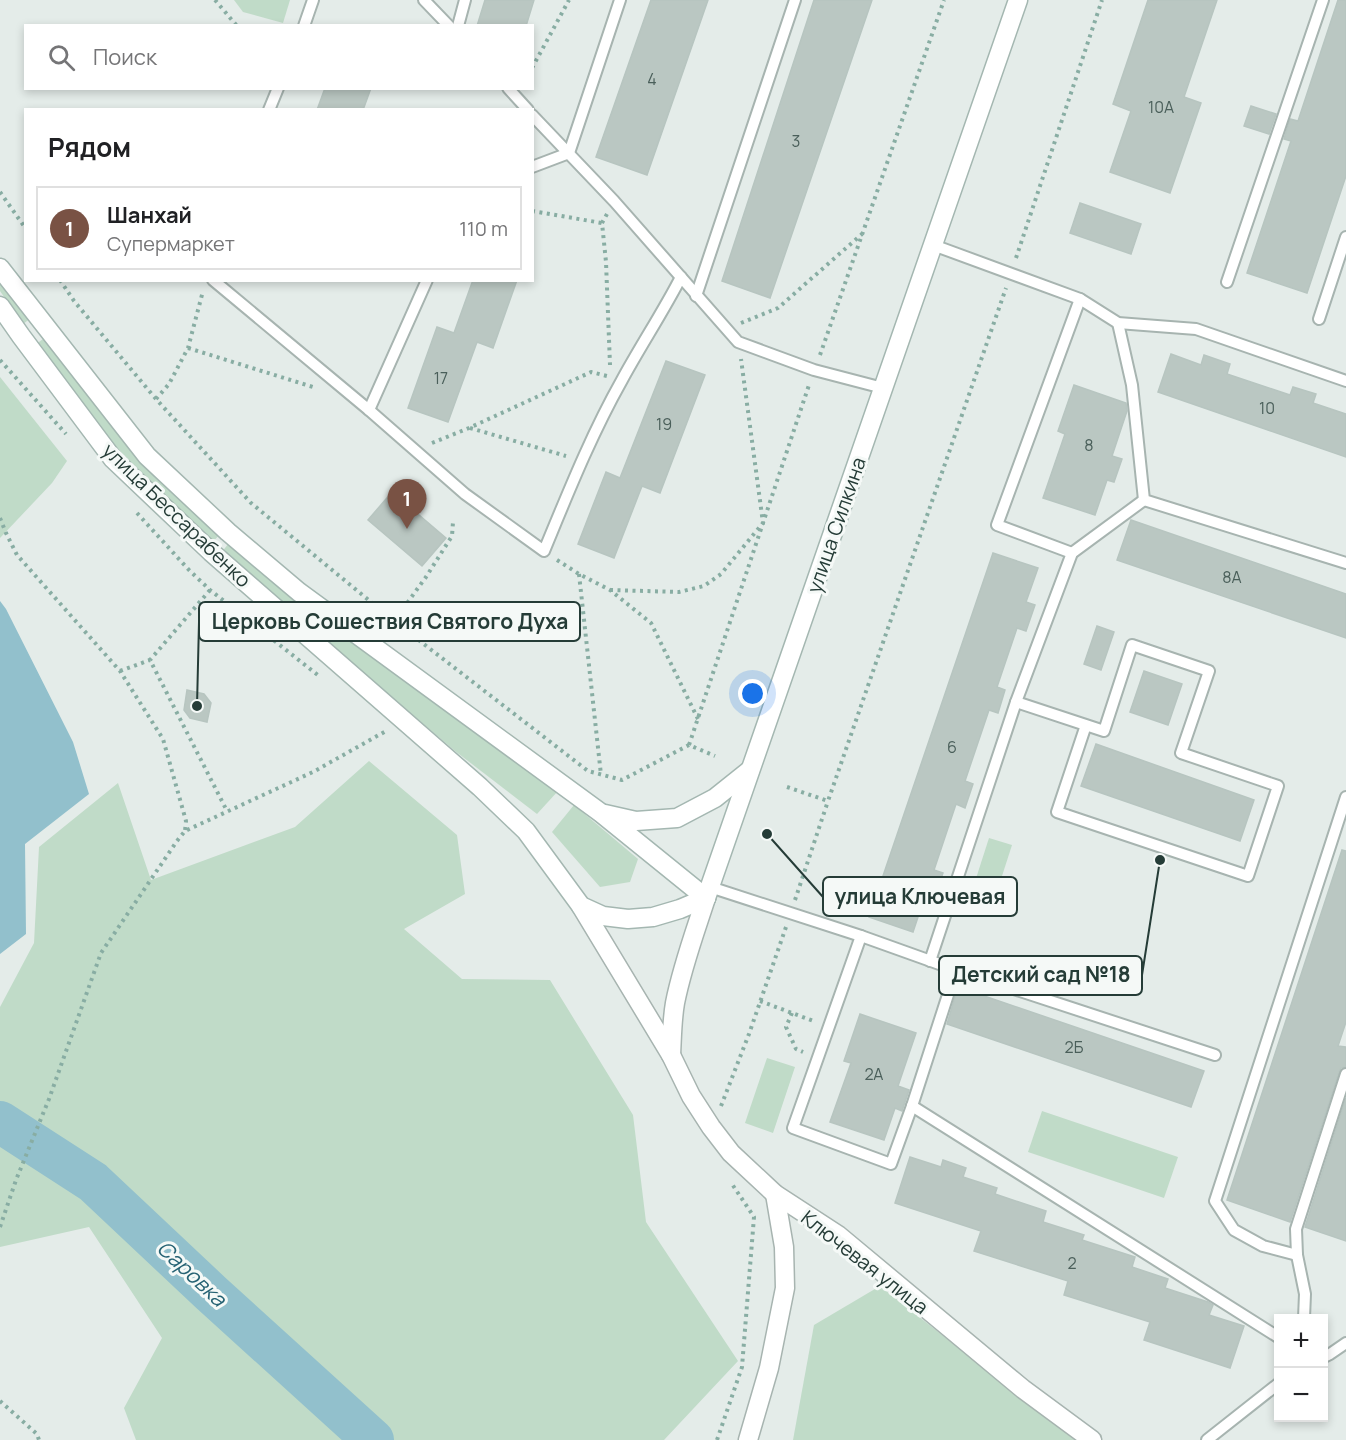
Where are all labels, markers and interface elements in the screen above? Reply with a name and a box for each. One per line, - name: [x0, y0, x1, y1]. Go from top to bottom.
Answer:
- search box: [24, 24, 534, 90]
- icon: search: [45, 41, 78, 74]
- text: Поиск: [93, 42, 157, 72]
- house number: 4: [647, 68, 657, 90]
- house number: 10А: [1148, 96, 1174, 118]
- text: Рядом: [48, 129, 131, 165]
- house number: 3: [792, 130, 800, 152]
- text: Шанхай: [107, 200, 192, 230]
- text: 1: [65, 215, 74, 242]
- text: 110 m: [459, 215, 508, 242]
- text: Супермаркет: [107, 230, 235, 257]
- house number: 17: [434, 367, 448, 389]
- house number: 10: [1259, 397, 1275, 419]
- house number: 19: [656, 413, 672, 435]
- house number: 8: [1084, 434, 1094, 456]
- street label: улица Бессарабенко: [97, 437, 257, 593]
- street label: улица Силкина: [800, 454, 872, 596]
- pin: 1: [388, 480, 426, 529]
- house number: 8А: [1222, 566, 1242, 588]
- callout: Церковь Сошествия Святого Духа: [199, 602, 580, 641]
- text: Церковь Сошествия Святого Духа: [212, 607, 568, 635]
- your location: [738, 679, 767, 708]
- house number: 6: [947, 736, 957, 758]
- callout: улица Ключевая: [823, 877, 1017, 916]
- text: улица Ключевая: [835, 882, 1005, 910]
- callout: Детский сад №18: [939, 956, 1142, 995]
- text: Детский сад №18: [951, 960, 1131, 988]
- house number: 2Б: [1065, 1036, 1084, 1058]
- house number: 2А: [865, 1063, 883, 1085]
- street label: Ключевая улица: [796, 1204, 934, 1320]
- water label: Саровка: [151, 1234, 234, 1313]
- house number: 2: [1067, 1252, 1077, 1274]
- map controls: [1274, 1314, 1328, 1422]
- button: +: [1274, 1314, 1328, 1368]
- button: −: [1274, 1368, 1328, 1422]

